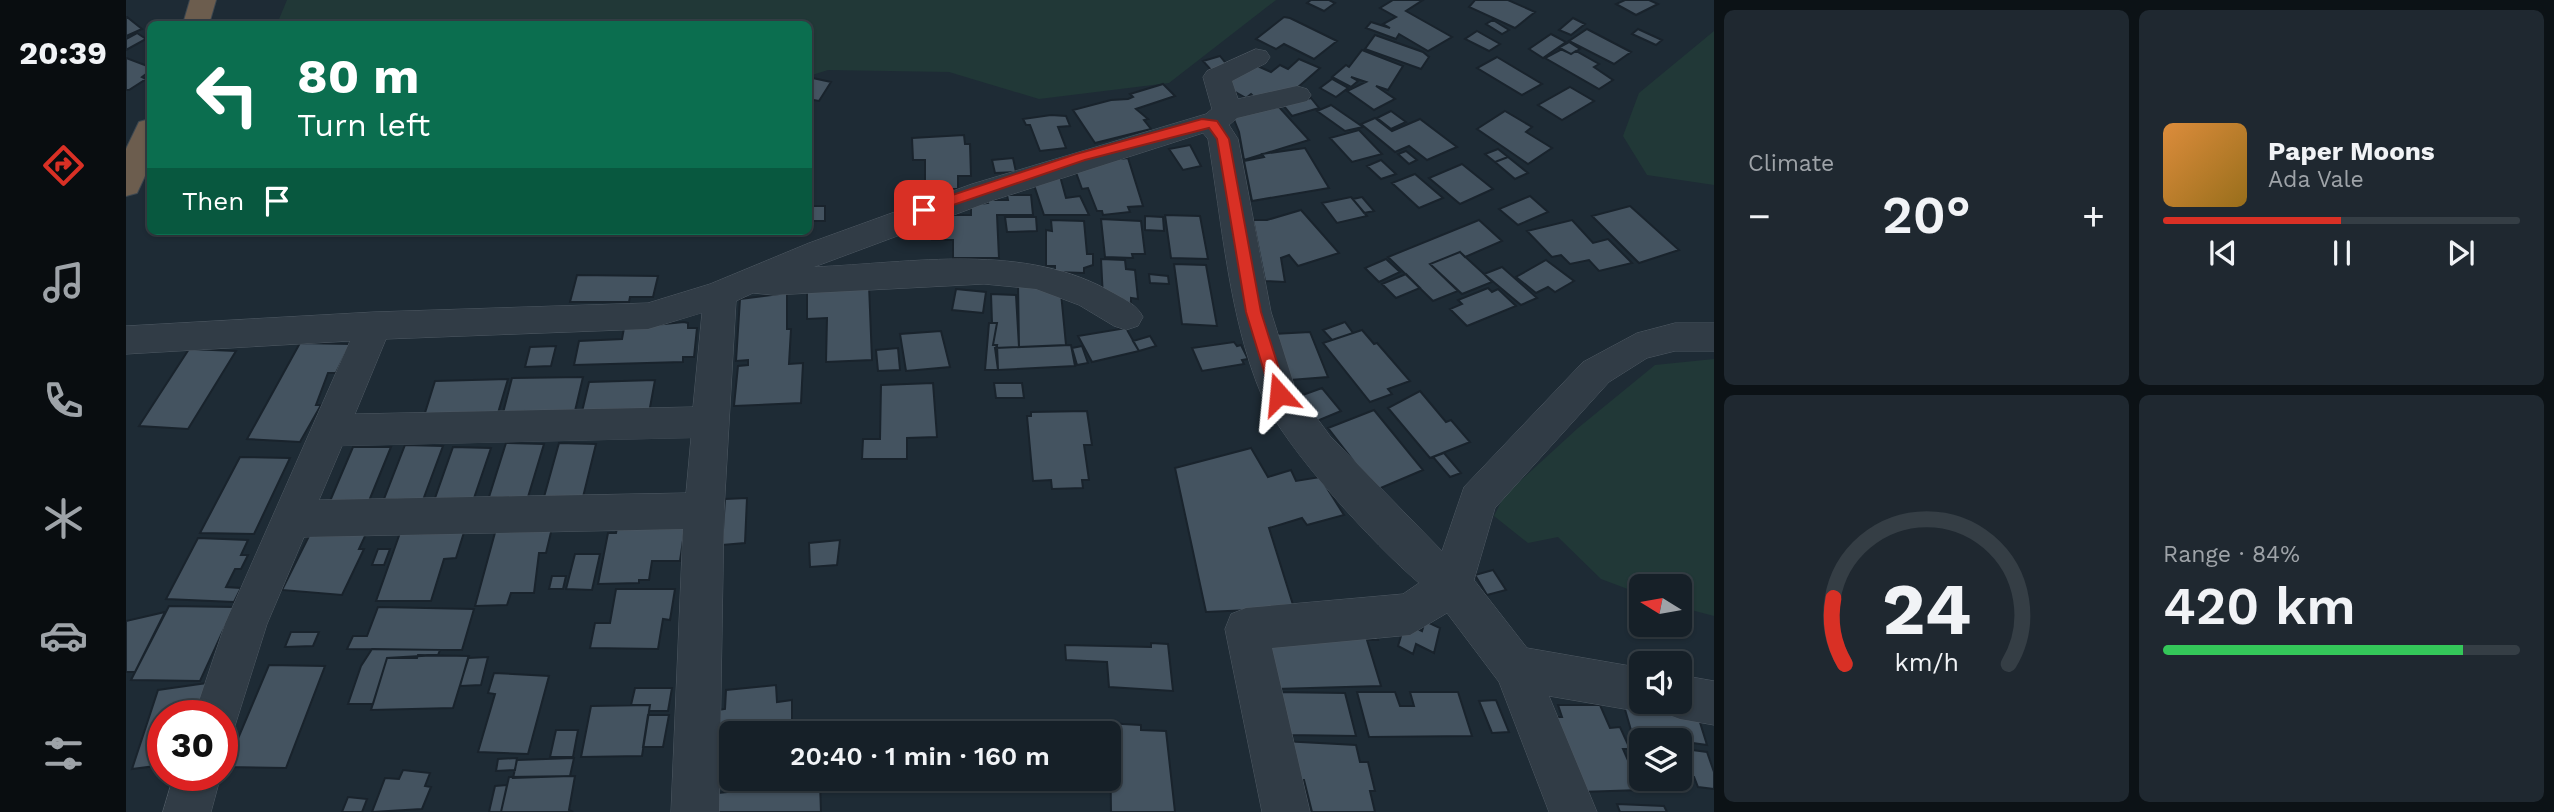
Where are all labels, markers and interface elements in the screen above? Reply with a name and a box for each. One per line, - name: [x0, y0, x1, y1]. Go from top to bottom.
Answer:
- text: 20:39: [19, 34, 107, 72]
- text: 80 m: [297, 47, 419, 105]
- icon: left: [182, 49, 273, 140]
- text: Turn left: [297, 106, 430, 144]
- text: Paper Moons: [2268, 136, 2435, 166]
- icon: directions: [39, 141, 88, 190]
- text: Climate: [1748, 150, 1834, 177]
- text: Ada Vale: [2268, 166, 2364, 193]
- pin: [894, 180, 954, 240]
- icon: arrive: [258, 182, 296, 220]
- text: 20°: [1882, 185, 1971, 246]
- text: Then: [182, 186, 244, 216]
- icon: arrive: [905, 191, 943, 229]
- text: −: [1748, 194, 1771, 238]
- text: +: [2082, 194, 2105, 238]
- icon: previous: [2204, 234, 2242, 272]
- icon: pause: [2323, 234, 2361, 272]
- icon: next: [2442, 234, 2480, 272]
- icon: music: [39, 258, 88, 307]
- position arrow: [1242, 357, 1316, 431]
- icon: phone: [39, 376, 88, 425]
- icon: climate: [39, 494, 88, 543]
- text: Range · 84%: [2163, 541, 2300, 568]
- text: 24: [1882, 567, 1971, 653]
- north arrow: [1629, 574, 1692, 637]
- map controls: [1629, 574, 1692, 791]
- text: 420 km: [2163, 576, 2356, 637]
- icon: car: [39, 611, 88, 660]
- text: km/h: [1894, 648, 1959, 677]
- button: sound: [1629, 651, 1692, 714]
- speed limit sign: 30: [147, 700, 238, 791]
- button: layers: [1629, 728, 1692, 791]
- icon: filters: [39, 729, 88, 778]
- text: 20:40 · 1 min · 160 m: [790, 741, 1050, 771]

